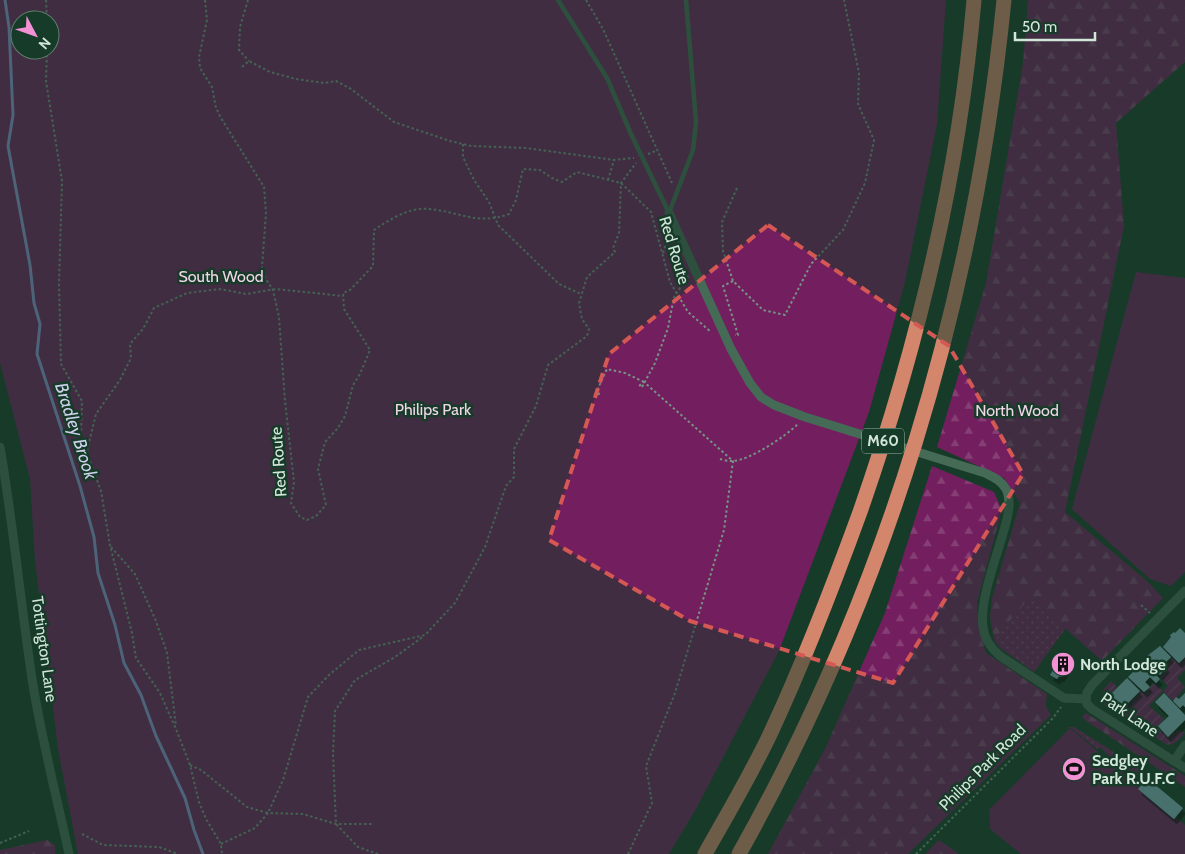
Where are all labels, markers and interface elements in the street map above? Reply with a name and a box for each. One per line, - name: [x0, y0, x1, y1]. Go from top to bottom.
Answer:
- north arrow: [10, 10, 60, 60]
- scale bar: [1015, 10, 1095, 42]
- text: 50 m: [1022, 18, 1057, 36]
- text: N: [35, 34, 55, 53]
- street label: Red Route: [655, 214, 694, 286]
- park label: South Wood: [178, 267, 264, 286]
- water label: Bradley Brook: [50, 380, 102, 483]
- park label: Philips Park: [395, 400, 472, 419]
- park label: North Wood: [975, 401, 1059, 420]
- street label: Red Route: [267, 426, 290, 498]
- road number: M60: [862, 428, 904, 454]
- street label: Tottington Lane: [28, 595, 61, 703]
- building icon: North Lodge: [1050, 651, 1076, 677]
- place label: North Lodge: [1080, 655, 1166, 674]
- street label: Park Lane: [1097, 688, 1162, 741]
- street label: Philips Park Road: [935, 720, 1030, 815]
- place label: Sedgley Park R.U.F.C: [1092, 751, 1175, 788]
- sports icon: Sedgley Park R.U.F.C: [1061, 756, 1087, 782]

